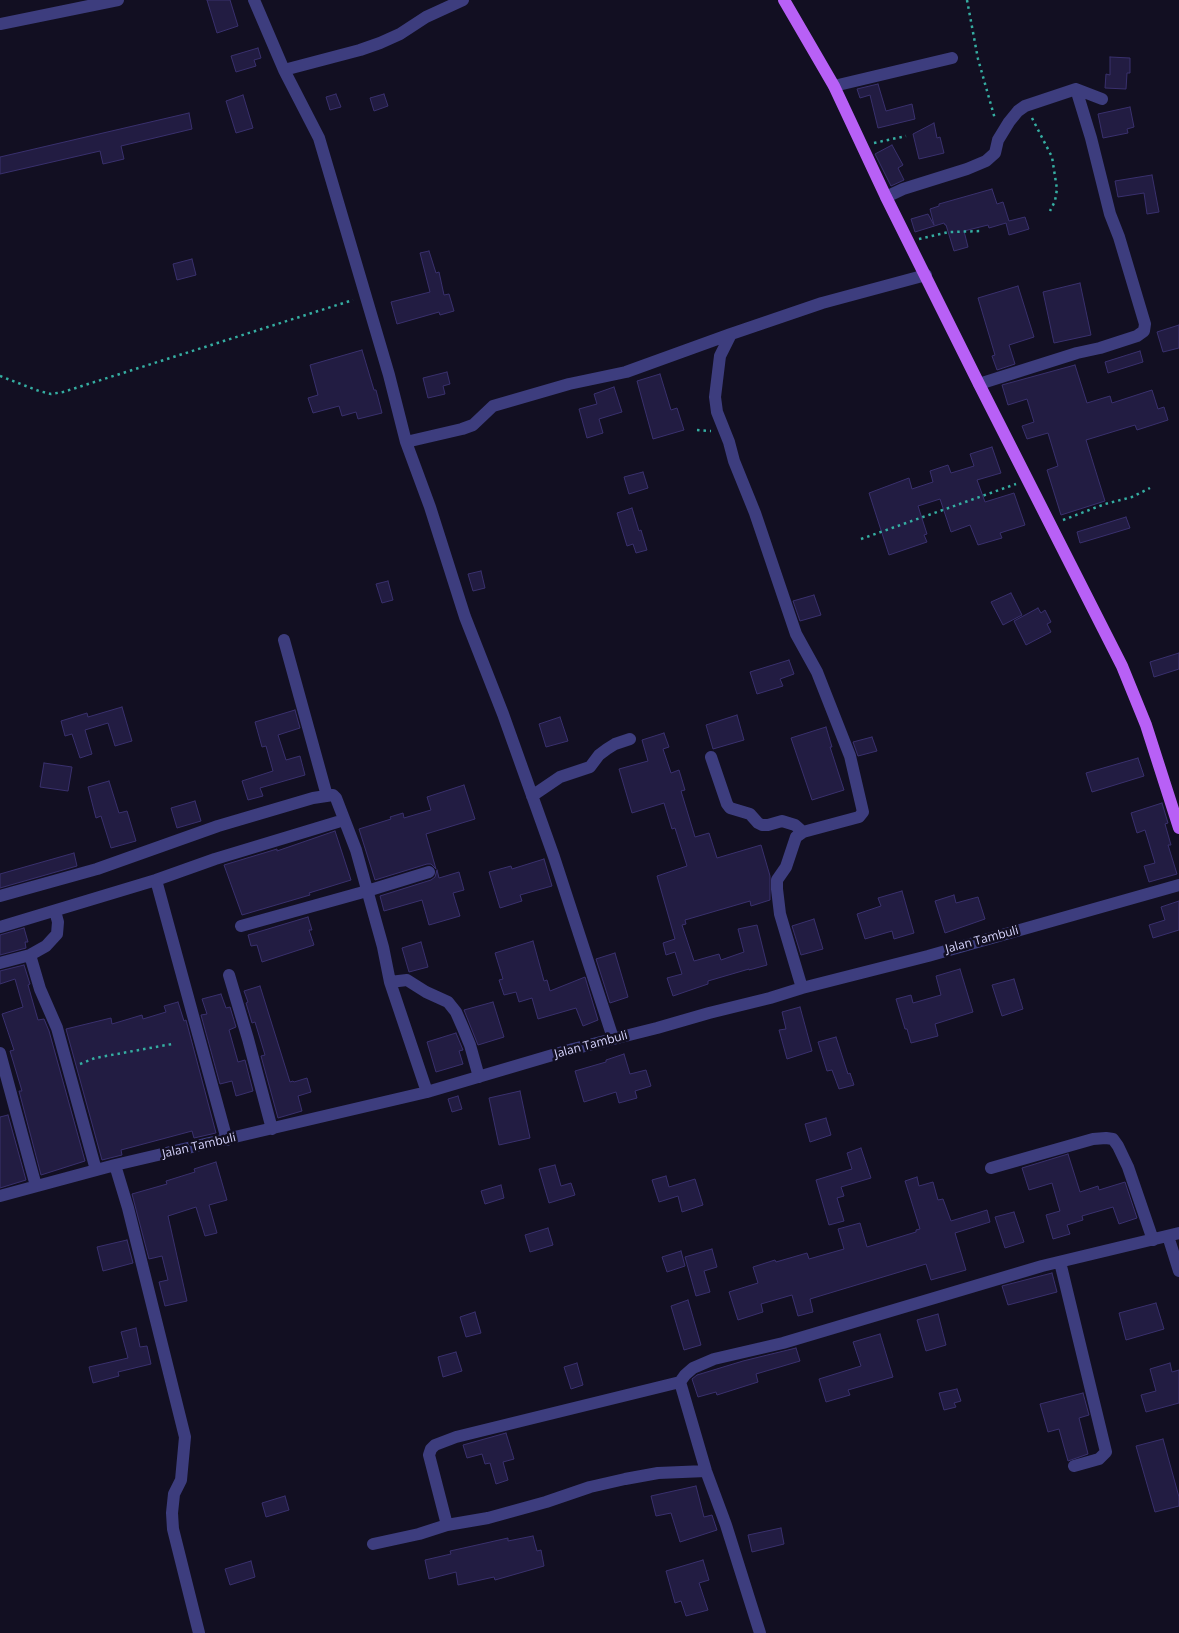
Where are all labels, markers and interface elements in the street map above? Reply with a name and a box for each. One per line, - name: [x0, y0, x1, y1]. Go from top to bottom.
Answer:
- street label: Jalan Tambuli: [944, 923, 1020, 957]
- street label: Jalan Tambuli: [553, 1028, 629, 1062]
- street label: Jalan Tambuli: [161, 1131, 237, 1161]

